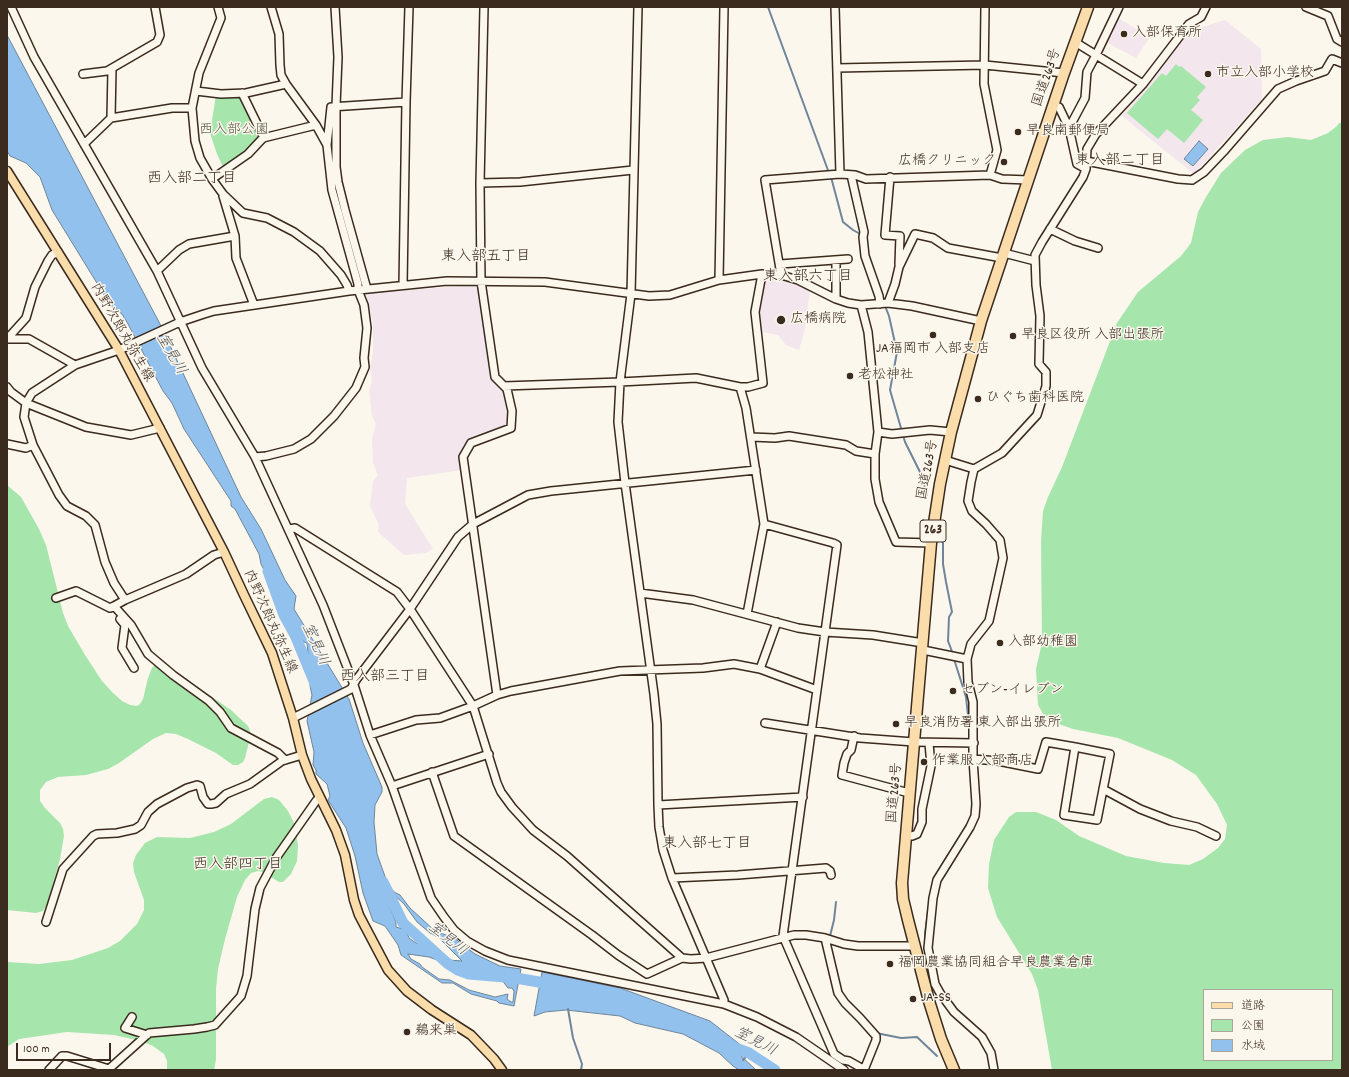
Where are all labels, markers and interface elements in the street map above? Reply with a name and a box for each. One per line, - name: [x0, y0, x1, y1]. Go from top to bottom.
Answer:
- place label: 入部保育所: [1132, 26, 1202, 42]
- marker: 入部保育所: [1119, 29, 1129, 39]
- street label: 国道263号: [1030, 46, 1066, 110]
- place label: 市立入部小学校: [1216, 66, 1314, 82]
- marker: 市立入部小学校: [1203, 69, 1213, 79]
- park label: 西入部公園: [199, 123, 269, 139]
- place label: 早良南郵便局: [1026, 124, 1110, 140]
- marker: 早良南郵便局: [1013, 127, 1023, 137]
- district label: 東入部二丁目: [1075, 153, 1165, 171]
- place label: 広橋クリニック: [898, 154, 996, 170]
- marker: 広橋クリニック: [999, 157, 1009, 167]
- district label: 西入部二丁目: [147, 171, 237, 189]
- district label: 東入部五丁目: [441, 249, 531, 267]
- district label: 東入部六丁目: [763, 269, 853, 287]
- street label: 内野次郎丸弥生線: [86, 280, 156, 386]
- place label: 広橋病院: [790, 312, 846, 328]
- marker: 広橋病院: [775, 314, 787, 326]
- place label: 早良区役所 入部出張所: [1021, 328, 1164, 344]
- marker: JA福岡市 入部支店: [928, 330, 938, 340]
- water label: 室見川: [151, 331, 189, 379]
- marker: 早良区役所 入部出張所: [1008, 331, 1018, 341]
- place label: JA福岡市 入部支店: [876, 342, 990, 358]
- place label: 老松神社: [858, 368, 914, 384]
- marker: 老松神社: [845, 371, 855, 381]
- place label: ひぐち歯科医院: [986, 391, 1084, 407]
- marker: ひぐち歯科医院: [973, 394, 983, 404]
- street label: 国道263号: [915, 438, 943, 502]
- road number: 263: [920, 520, 946, 542]
- street label: 内野次郎丸弥生線: [239, 567, 299, 677]
- water label: 室見川: [296, 621, 332, 669]
- place label: 入部幼稚園: [1008, 635, 1078, 651]
- marker: 入部幼稚園: [995, 638, 1005, 648]
- district label: 西入部三丁目: [340, 669, 430, 687]
- place label: セブン-イレブン: [961, 683, 1064, 699]
- marker: セブン-イレブン: [948, 686, 958, 696]
- place label: 早良消防署 東入部出張所: [904, 716, 1061, 732]
- marker: 早良消防署 東入部出張所: [891, 719, 901, 729]
- place label: 作業服 入部商店: [932, 754, 1033, 770]
- marker: 作業服 入部商店: [919, 757, 929, 767]
- street label: 国道263号: [885, 762, 907, 824]
- district label: 東入部七丁目: [662, 836, 752, 854]
- district label: 西入部四丁目: [193, 857, 283, 875]
- water label: 室見川: [424, 919, 470, 961]
- place label: 福岡農業協同組合早良農業倉庫: [898, 956, 1094, 972]
- marker: 福岡農業協同組合早良農業倉庫: [885, 959, 895, 969]
- legend: [1203, 989, 1333, 1061]
- place label: JA-SS: [921, 991, 951, 1007]
- marker: JA-SS: [908, 994, 918, 1004]
- text: 道路: [1241, 998, 1265, 1015]
- text: 公園: [1241, 1018, 1265, 1035]
- place label: 鵜来巣: [415, 1024, 457, 1040]
- water label: 室見川: [731, 1025, 779, 1061]
- marker: 鵜来巣: [402, 1027, 412, 1037]
- scale bar: [18, 1035, 113, 1061]
- text: 水域: [1241, 1038, 1265, 1055]
- text: 100 m: [23, 1041, 50, 1058]

